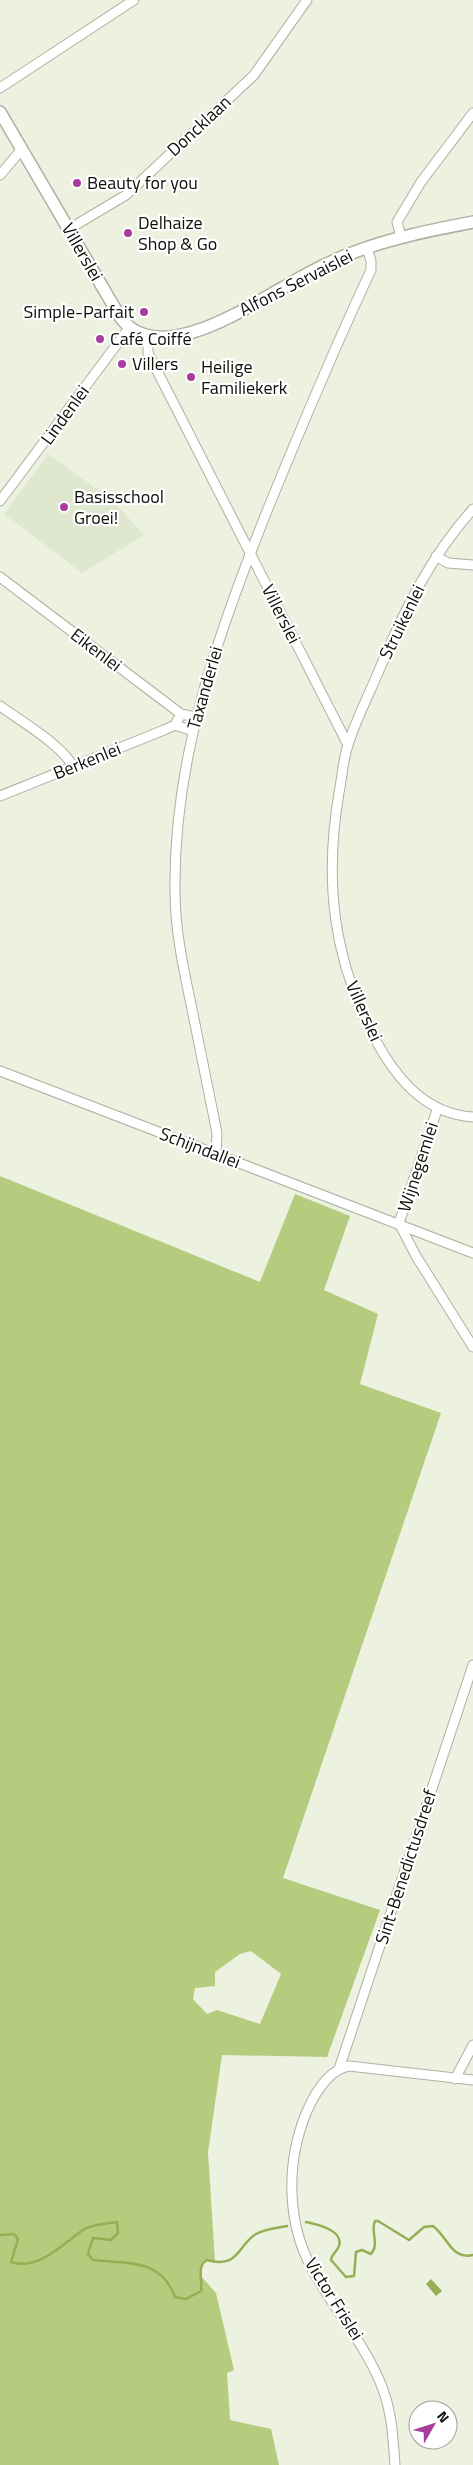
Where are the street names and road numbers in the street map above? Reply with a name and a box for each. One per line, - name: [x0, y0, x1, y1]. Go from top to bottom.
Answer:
- street label: Doncklaan: [161, 89, 237, 162]
- street label: Villerslei: [55, 217, 110, 286]
- street label: Alfons Servaislei: [234, 242, 357, 323]
- street label: Lindenlei: [34, 379, 95, 450]
- street label: Villerslei: [255, 579, 308, 648]
- street label: Struikenlei: [372, 580, 431, 664]
- street label: Eikenlei: [65, 621, 128, 678]
- street label: Taxanderlei: [180, 643, 229, 733]
- street label: Berkenlei: [49, 735, 125, 786]
- street label: Villerslei: [339, 976, 390, 1045]
- street label: Wijnegemlei: [390, 1118, 445, 1215]
- street label: Schijndallei: [156, 1120, 245, 1175]
- street label: Sint-Benedictusdreef: [368, 1786, 443, 1948]
- street label: Victor Frislei: [298, 2252, 371, 2345]

